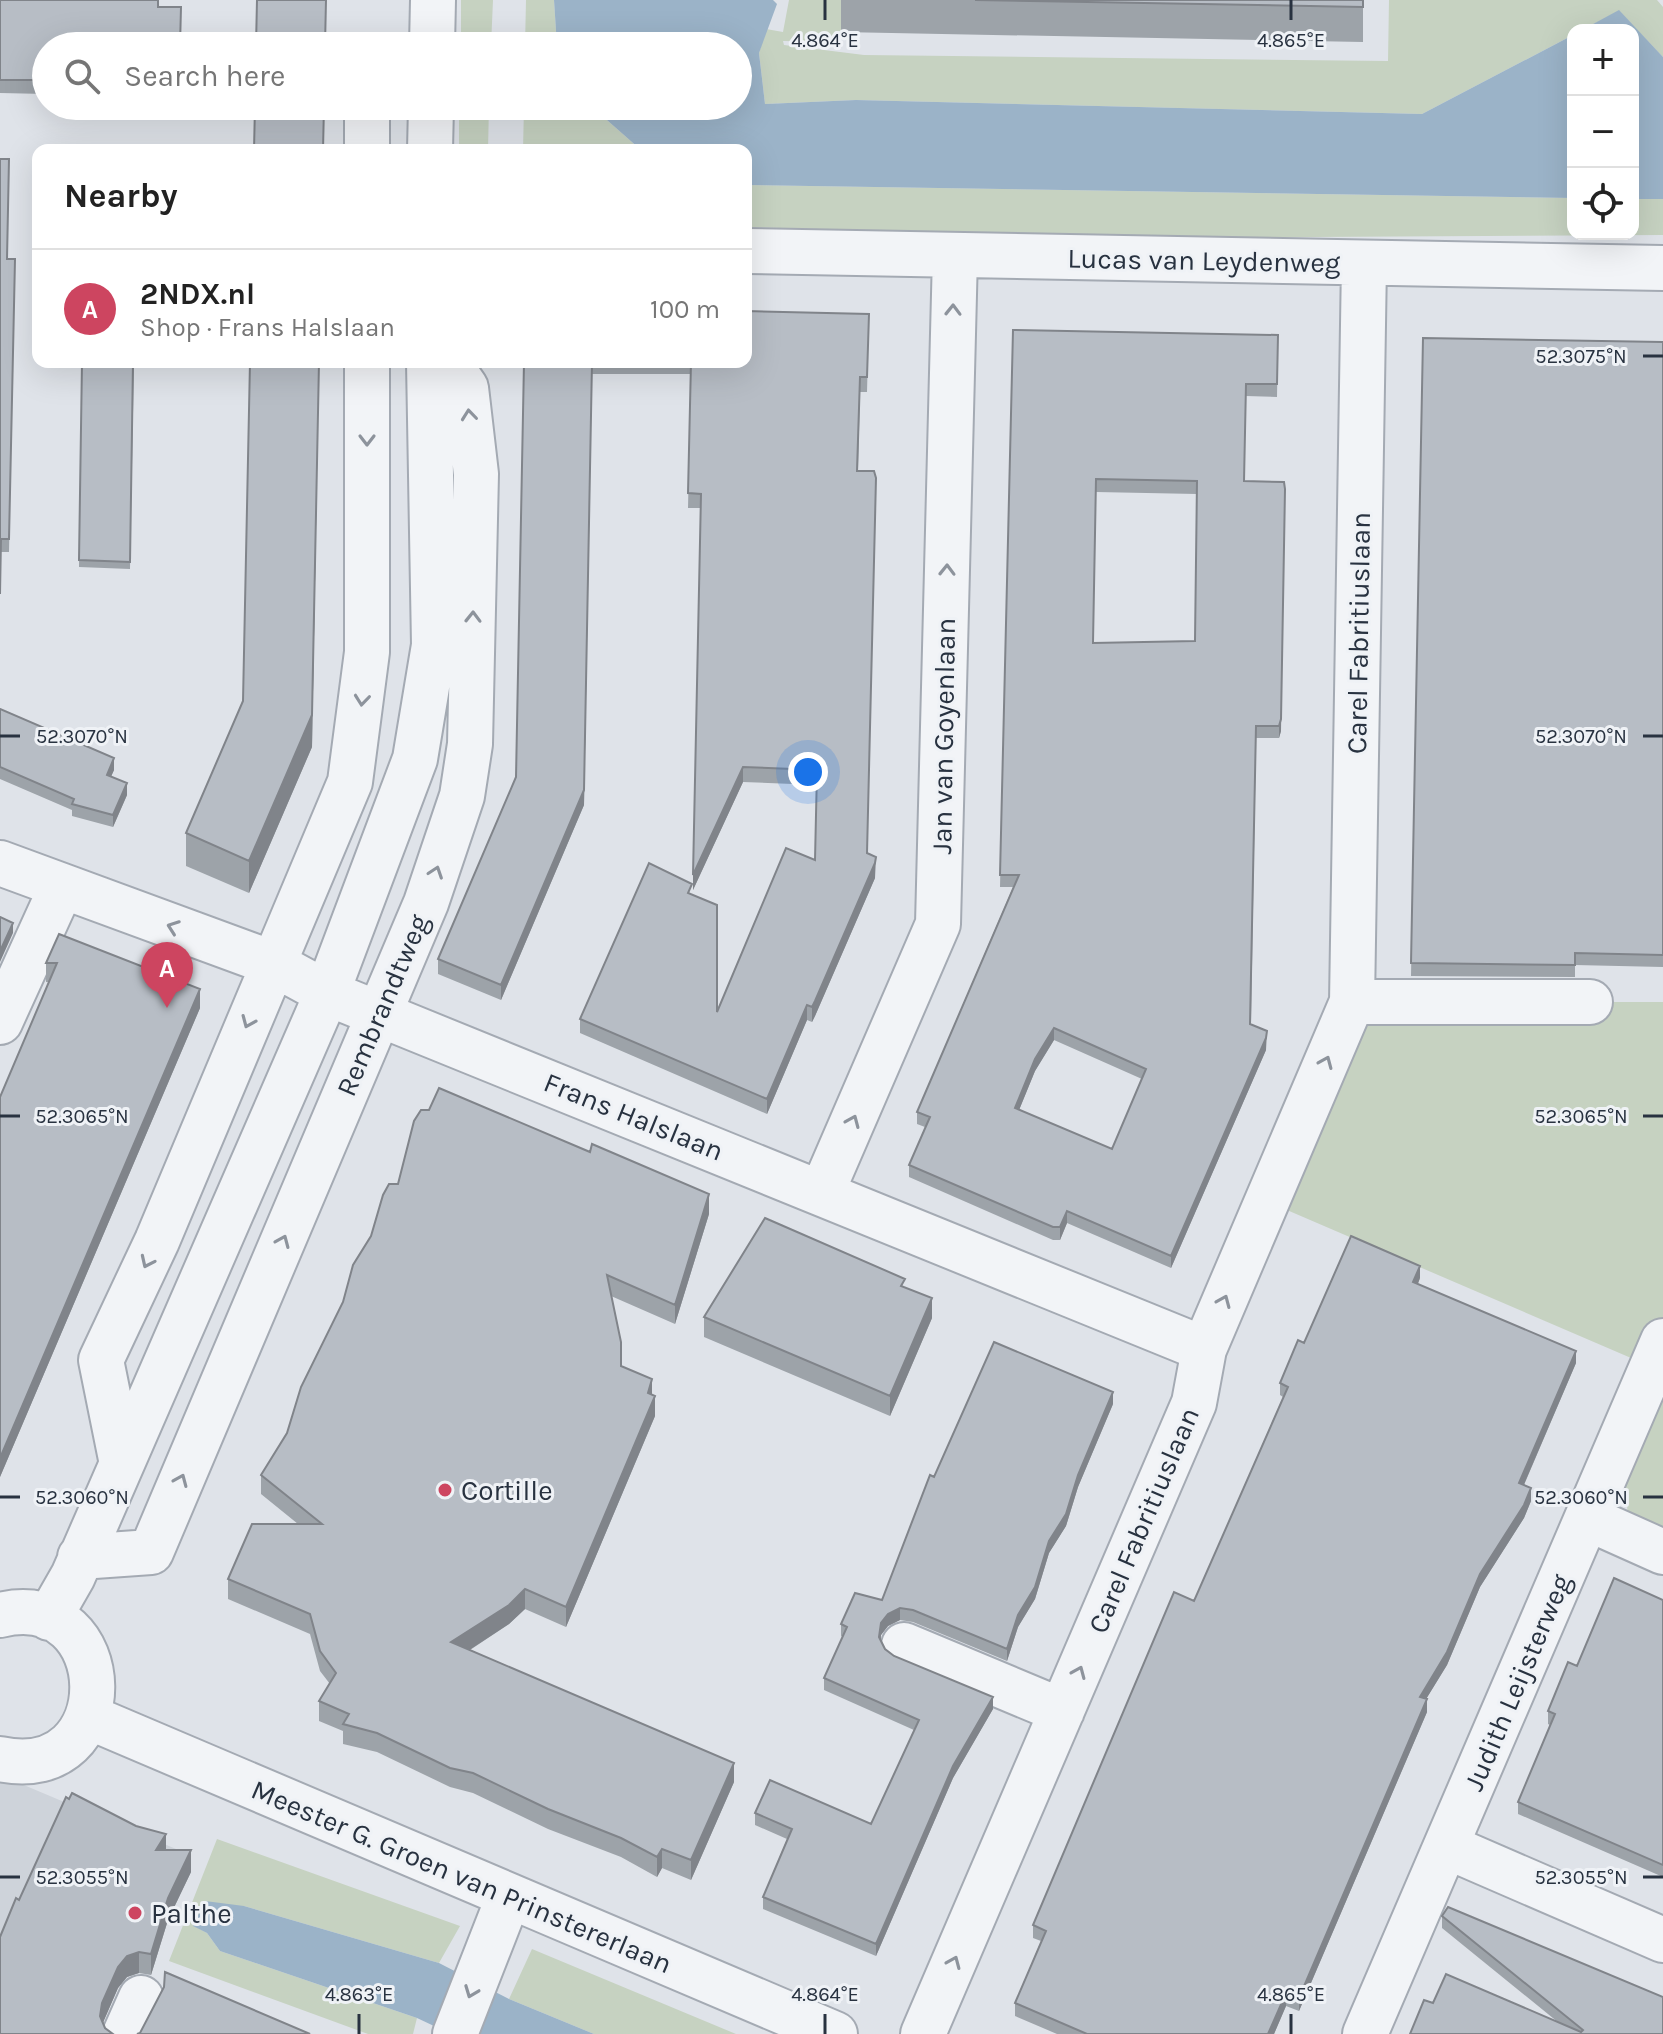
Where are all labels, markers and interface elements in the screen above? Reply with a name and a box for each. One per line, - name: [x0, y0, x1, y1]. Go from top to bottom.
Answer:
- map controls: [1567, 24, 1639, 240]
- button: +: [1567, 24, 1639, 96]
- text: 4.864°E: [791, 29, 859, 52]
- text: 4.865°E: [1257, 29, 1325, 52]
- search box: [32, 32, 752, 120]
- icon: search: [60, 54, 104, 98]
- text: Search here: [124, 58, 285, 94]
- button: −: [1567, 96, 1639, 168]
- button: locate: [1567, 168, 1639, 240]
- text: Nearby: [64, 176, 178, 216]
- street label: Lucas van Leydenweg: [1067, 242, 1341, 279]
- text: 2NDX.nl: [140, 276, 255, 312]
- text: A: [82, 294, 98, 325]
- text: 100 m: [650, 294, 720, 325]
- one-way arrow: [945, 303, 962, 316]
- text: Shop · Frans Halslaan: [140, 312, 395, 343]
- text: 52.3075°N: [1535, 345, 1627, 368]
- one-way arrow: [461, 408, 478, 421]
- one-way arrow: [358, 434, 376, 447]
- street label: Carel Fabritiuslaan: [1340, 512, 1377, 754]
- one-way arrow: [938, 563, 956, 576]
- one-way arrow: [464, 610, 482, 623]
- street label: Jan van Goyenlaan: [925, 617, 962, 855]
- one-way arrow: [354, 694, 371, 707]
- text: 52.3070°N: [36, 725, 128, 748]
- text: 52.3070°N: [1535, 725, 1627, 748]
- your location: [788, 752, 828, 792]
- one-way arrow: [427, 866, 443, 880]
- street label: Rembrandtweg: [329, 909, 436, 1101]
- one-way arrow: [167, 920, 181, 937]
- pin: A: [141, 942, 193, 1008]
- one-way arrow: [241, 1014, 258, 1028]
- one-way arrow: [1317, 1056, 1333, 1070]
- street label: Frans Halslaan: [539, 1065, 728, 1167]
- text: 52.3065°N: [35, 1105, 129, 1128]
- text: 52.3065°N: [1534, 1105, 1628, 1128]
- one-way arrow: [844, 1115, 860, 1129]
- one-way arrow: [273, 1235, 289, 1249]
- one-way arrow: [141, 1254, 157, 1268]
- one-way arrow: [1215, 1295, 1231, 1309]
- street label: Carel Fabritiuslaan: [1081, 1402, 1206, 1638]
- one-way arrow: [172, 1474, 188, 1488]
- place label: Cortille: [461, 1474, 553, 1507]
- marker: Cortille: [436, 1481, 454, 1499]
- text: 52.3060°N: [35, 1486, 129, 1509]
- text: 52.3060°N: [1534, 1486, 1628, 1509]
- street label: Judith Leijsterweg: [1457, 1569, 1578, 1795]
- one-way arrow: [1069, 1666, 1085, 1680]
- street label: Meester G. Groen van Prinstererlaan: [247, 1773, 677, 1980]
- text: 52.3055°N: [35, 1866, 129, 1889]
- text: 52.3055°N: [1534, 1866, 1628, 1889]
- place label: Palthe: [151, 1897, 232, 1930]
- marker: Palthe: [126, 1904, 144, 1922]
- one-way arrow: [944, 1956, 960, 1971]
- text: 4.863°E: [325, 1983, 393, 2006]
- text: 4.864°E: [791, 1983, 859, 2006]
- text: 4.865°E: [1257, 1983, 1325, 2006]
- one-way arrow: [464, 1984, 481, 1998]

